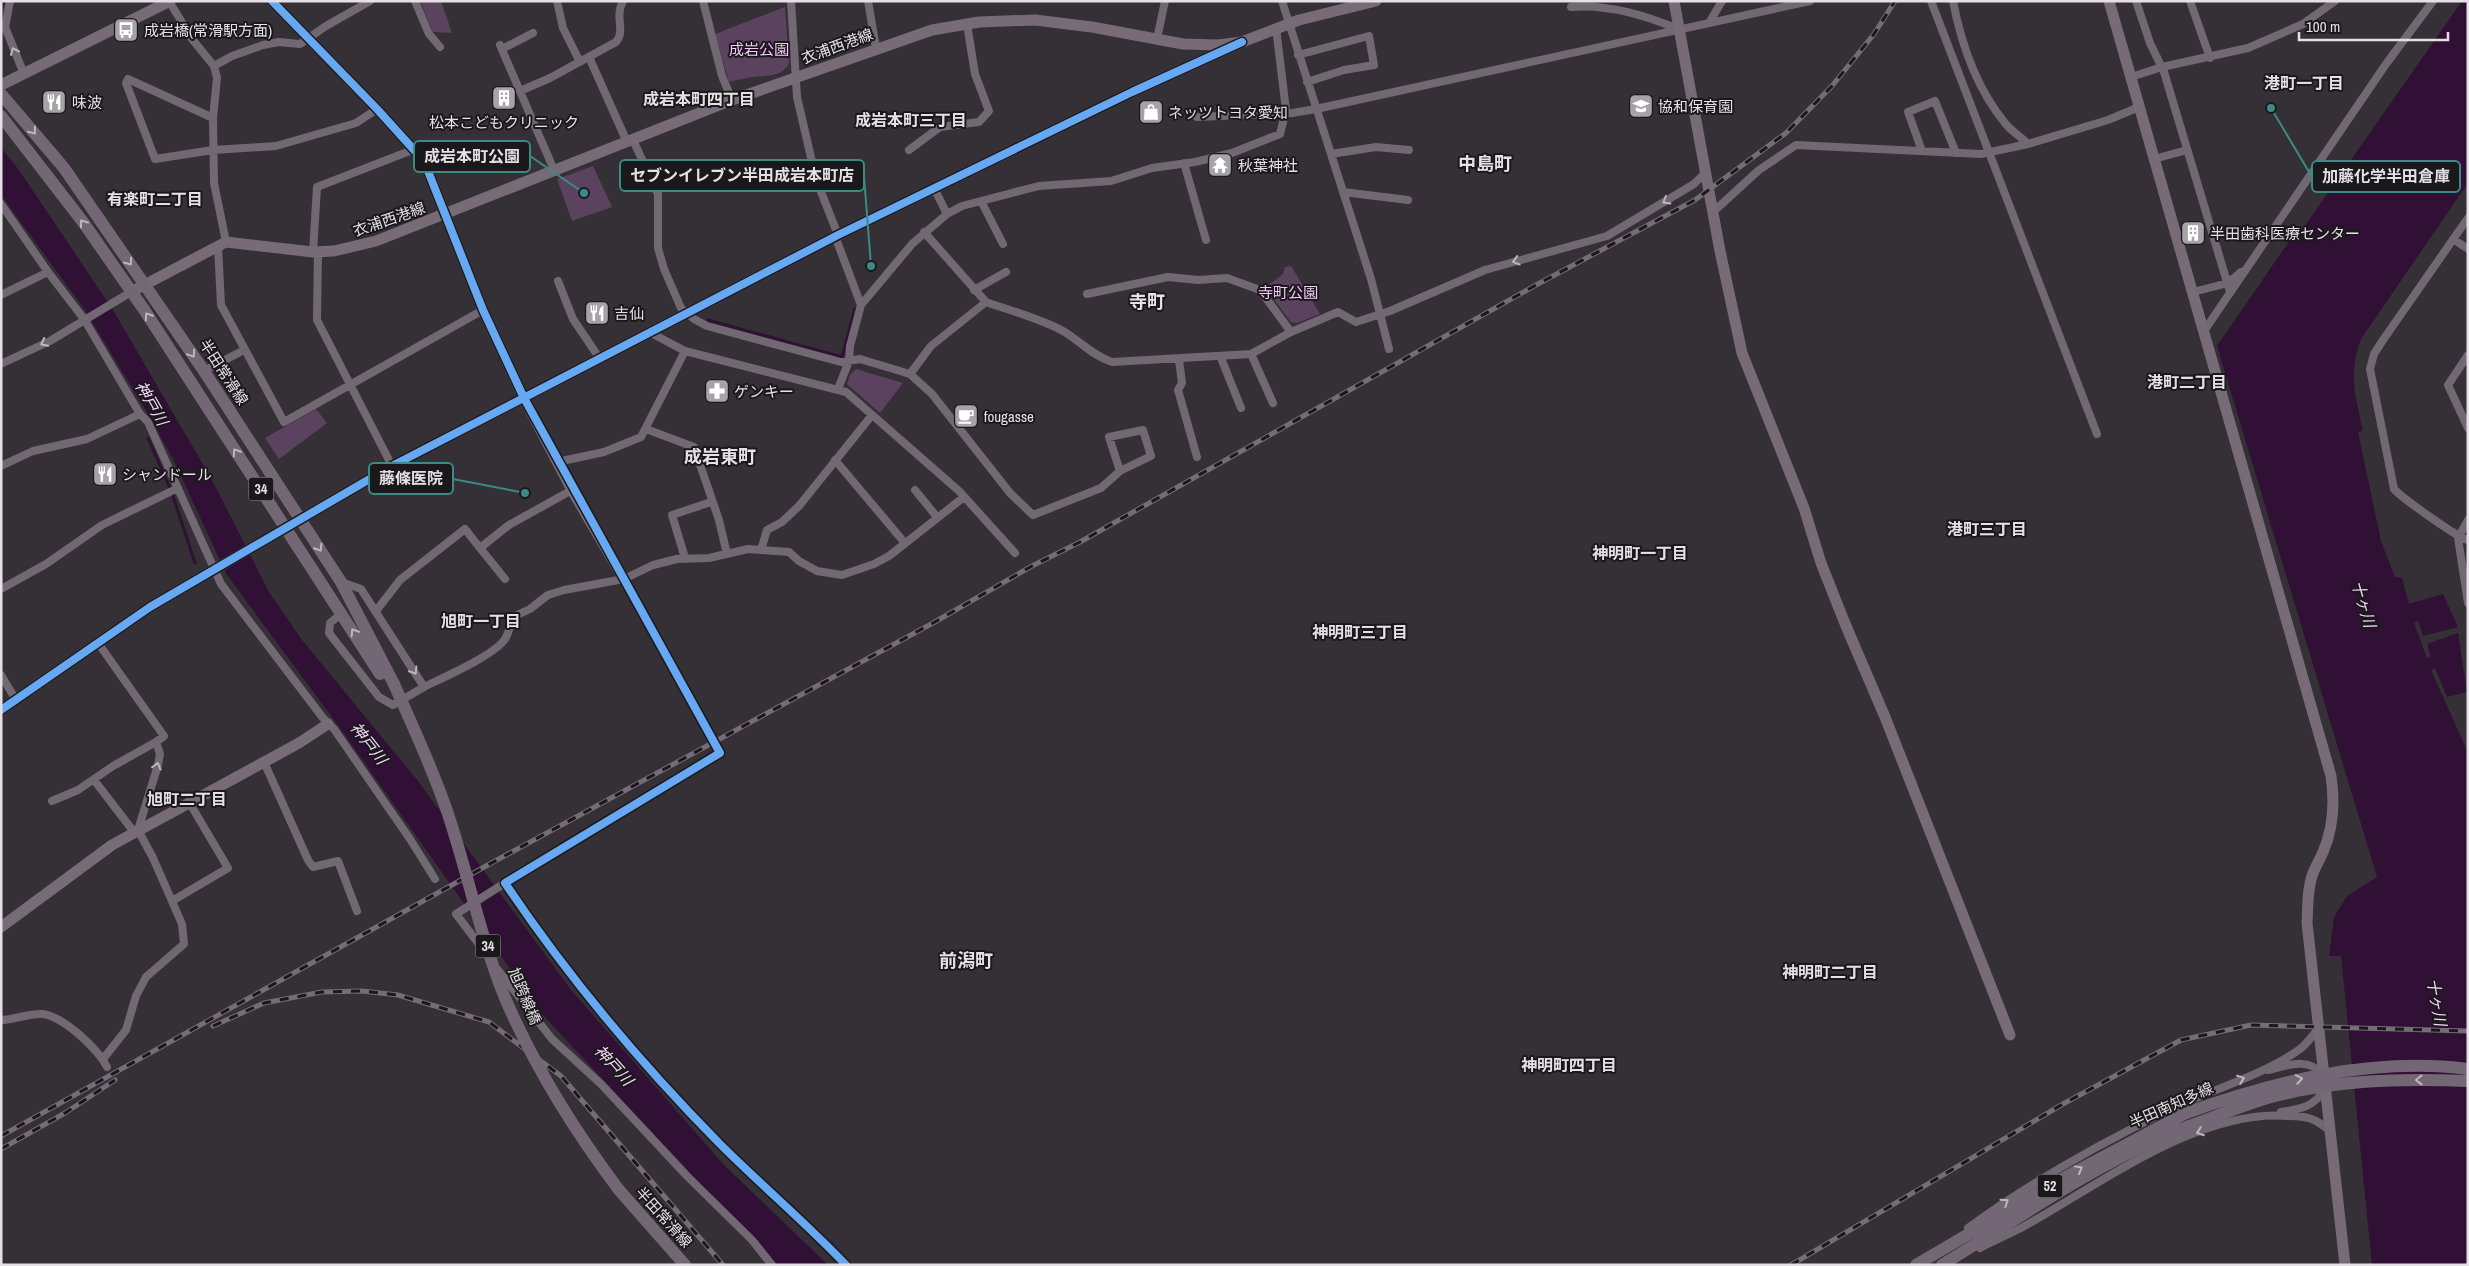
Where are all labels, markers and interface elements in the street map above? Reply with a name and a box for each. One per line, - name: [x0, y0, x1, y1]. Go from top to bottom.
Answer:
- scale bar: [2299, 10, 2448, 42]
- text: 100 m: [2306, 16, 2340, 37]
- bus stop icon: 成岩橋(常滑駅方面): [113, 17, 139, 43]
- place label: 成岩橋(常滑駅方面): [144, 20, 272, 41]
- street label: 衣浦西港線: [798, 23, 876, 69]
- park label: 成岩公園: [729, 39, 789, 60]
- one-way arrow: [10, 47, 20, 56]
- district label: 港町一丁目: [2264, 72, 2344, 94]
- building icon: 松本こどもクリニック: [491, 85, 517, 111]
- district label: 成岩本町四丁目: [643, 88, 755, 110]
- restaurant icon: 味波: [41, 89, 67, 115]
- place label: 味波: [72, 92, 102, 113]
- school or university icon: 協和保育園: [1628, 93, 1654, 119]
- place label: 協和保育園: [1658, 96, 1733, 117]
- shop icon: ネッツトヨタ愛知: [1138, 99, 1164, 125]
- place label: ネッツトヨタ愛知: [1168, 102, 1288, 123]
- district label: 成岩本町三丁目: [855, 109, 967, 131]
- place label: 松本こどもクリニック: [429, 112, 579, 133]
- one-way arrow: [28, 125, 37, 134]
- callout: 成岩本町公園: [414, 141, 530, 172]
- text: 成岩本町公園: [424, 145, 520, 167]
- district label: 中島町: [1458, 151, 1512, 176]
- temple icon: 秋葉神社: [1207, 152, 1233, 178]
- place label: 秋葉神社: [1238, 155, 1298, 176]
- callout: セブンイレブン半田成岩本町店: [620, 160, 864, 191]
- callout: 加藤化学半田倉庫: [2312, 161, 2460, 192]
- text: セブンイレブン半田成岩本町店: [630, 164, 854, 186]
- text: 加藤化学半田倉庫: [2322, 165, 2450, 187]
- district label: 有楽町二丁目: [107, 188, 203, 210]
- one-way arrow: [1662, 195, 1671, 205]
- street label: 衣浦西港線: [350, 197, 428, 241]
- one-way arrow: [80, 219, 89, 229]
- building icon: 半田歯科医療センター: [2180, 220, 2206, 246]
- place label: 半田歯科医療センター: [2210, 223, 2360, 244]
- one-way arrow: [123, 256, 132, 266]
- one-way arrow: [1513, 256, 1521, 266]
- park label: 寺町公園: [1258, 282, 1318, 303]
- district label: 寺町: [1129, 289, 1165, 314]
- restaurant icon: 吉仙: [584, 300, 610, 326]
- place label: 吉仙: [614, 303, 644, 324]
- one-way arrow: [145, 312, 154, 322]
- street label: 半田常滑線: [195, 335, 253, 409]
- one-way arrow: [40, 337, 49, 347]
- one-way arrow: [186, 348, 195, 357]
- district label: 港町二丁目: [2147, 371, 2227, 393]
- water label: 神戸川: [130, 377, 175, 431]
- pharmacy icon: ゲンキー: [704, 378, 730, 404]
- place label: ゲンキー: [734, 381, 794, 402]
- cafe icon: fougasse: [953, 403, 979, 429]
- place label: fougasse: [984, 406, 1034, 427]
- district label: 成岩東町: [684, 444, 756, 469]
- one-way arrow: [233, 449, 243, 458]
- restaurant icon: シャンドール: [92, 461, 118, 487]
- callout: 藤條医院: [369, 463, 453, 494]
- place label: シャンドール: [122, 464, 212, 485]
- text: 藤條医院: [379, 467, 443, 489]
- road number: 34: [248, 478, 274, 500]
- district label: 港町三丁目: [1947, 518, 2027, 540]
- district label: 神明町一丁目: [1592, 542, 1688, 564]
- one-way arrow: [313, 543, 323, 552]
- water label: 十ヶ川: [2347, 578, 2382, 632]
- district label: 旭町一丁目: [441, 610, 521, 632]
- district label: 神明町三丁目: [1312, 621, 1408, 643]
- one-way arrow: [351, 629, 360, 638]
- one-way arrow: [407, 665, 417, 674]
- water label: 神戸川: [346, 717, 394, 770]
- one-way arrow: [152, 763, 162, 771]
- district label: 旭町二丁目: [147, 788, 227, 810]
- road number: 34: [476, 934, 500, 958]
- district label: 前潟町: [939, 948, 993, 973]
- district label: 神明町二丁目: [1782, 961, 1878, 983]
- street label: 旭跨線橋: [504, 964, 546, 1028]
- water label: 十ヶ川: [2422, 976, 2452, 1030]
- water label: 神戸川: [590, 1040, 640, 1092]
- district label: 神明町四丁目: [1521, 1054, 1617, 1076]
- one-way arrow: [2236, 1074, 2245, 1085]
- one-way arrow: [2295, 1075, 2304, 1085]
- one-way arrow: [2415, 1075, 2422, 1085]
- street label: 半田南知多線: [2126, 1077, 2216, 1133]
- one-way arrow: [2196, 1126, 2205, 1136]
- one-way arrow: [2074, 1166, 2083, 1176]
- road number: 52: [2038, 1174, 2062, 1198]
- street label: 半田常滑線: [631, 1182, 697, 1252]
- one-way arrow: [1999, 1199, 2008, 1209]

